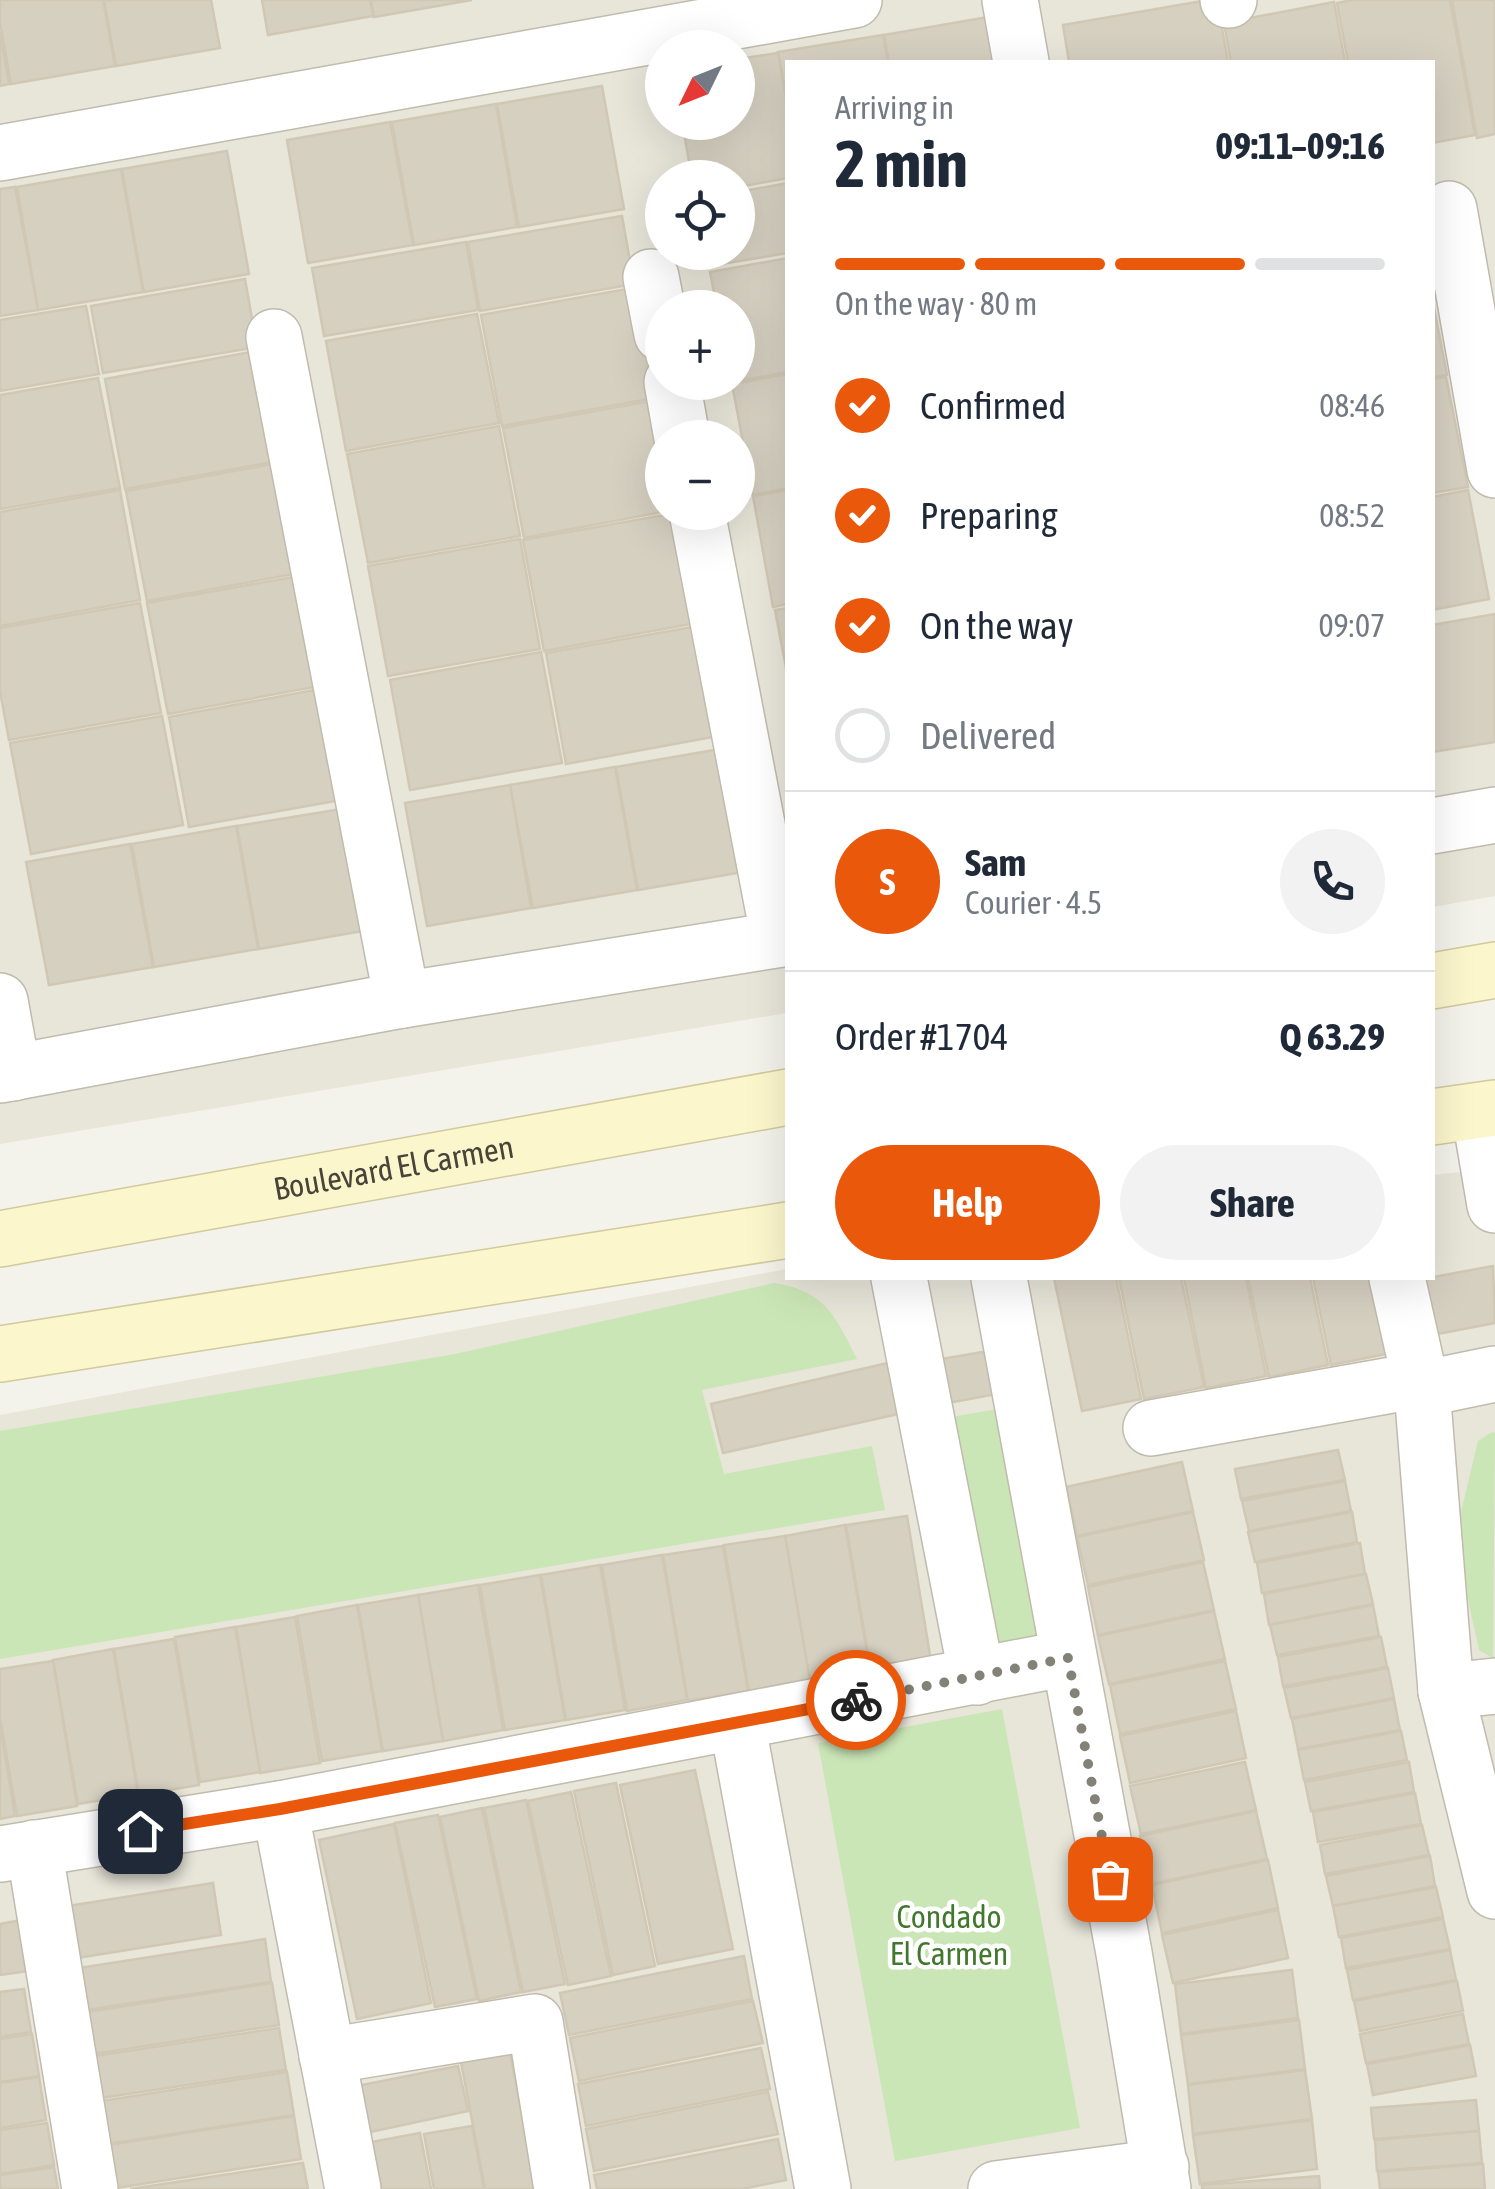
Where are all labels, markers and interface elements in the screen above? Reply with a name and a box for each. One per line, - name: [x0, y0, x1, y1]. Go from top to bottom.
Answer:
- north arrow: [645, 30, 755, 140]
- map controls: [645, 30, 755, 530]
- text: Arriving in: [835, 89, 954, 126]
- text: 09:11–09:16: [1215, 124, 1385, 167]
- text: 2 min: [835, 126, 968, 201]
- button: locate: [645, 160, 755, 270]
- text: On the way · 80 m: [835, 285, 1037, 322]
- button: +: [645, 290, 755, 400]
- icon: check: [835, 378, 890, 433]
- text: Confirmed: [920, 384, 1066, 427]
- text: 08:46: [1319, 387, 1385, 424]
- button: −: [645, 420, 755, 530]
- icon: check: [835, 488, 890, 543]
- text: Preparing: [920, 494, 1058, 537]
- text: 08:52: [1319, 497, 1385, 534]
- icon: check: [835, 598, 890, 653]
- text: On the way: [920, 604, 1073, 647]
- text: 09:07: [1319, 607, 1385, 644]
- text: Delivered: [920, 714, 1056, 757]
- button: phone: [1280, 829, 1385, 934]
- text: Sam: [965, 841, 1026, 884]
- text: S: [880, 860, 895, 903]
- text: Courier · 4.5: [965, 884, 1102, 921]
- text: Order #1704: [835, 1015, 1008, 1058]
- text: Q 63.29: [1279, 1015, 1385, 1058]
- street label: Boulevard El Carmen: [271, 1128, 517, 1207]
- button: Help: [835, 1145, 1100, 1260]
- button: Share: [1120, 1145, 1385, 1260]
- courier: [806, 1650, 906, 1750]
- icon: bike: [829, 1673, 884, 1728]
- pin: [98, 1789, 183, 1874]
- icon: home: [113, 1804, 168, 1859]
- pin: [1068, 1837, 1153, 1922]
- icon: bag: [1083, 1852, 1138, 1907]
- park label: Condado El Carmen: [890, 1898, 1008, 1972]

